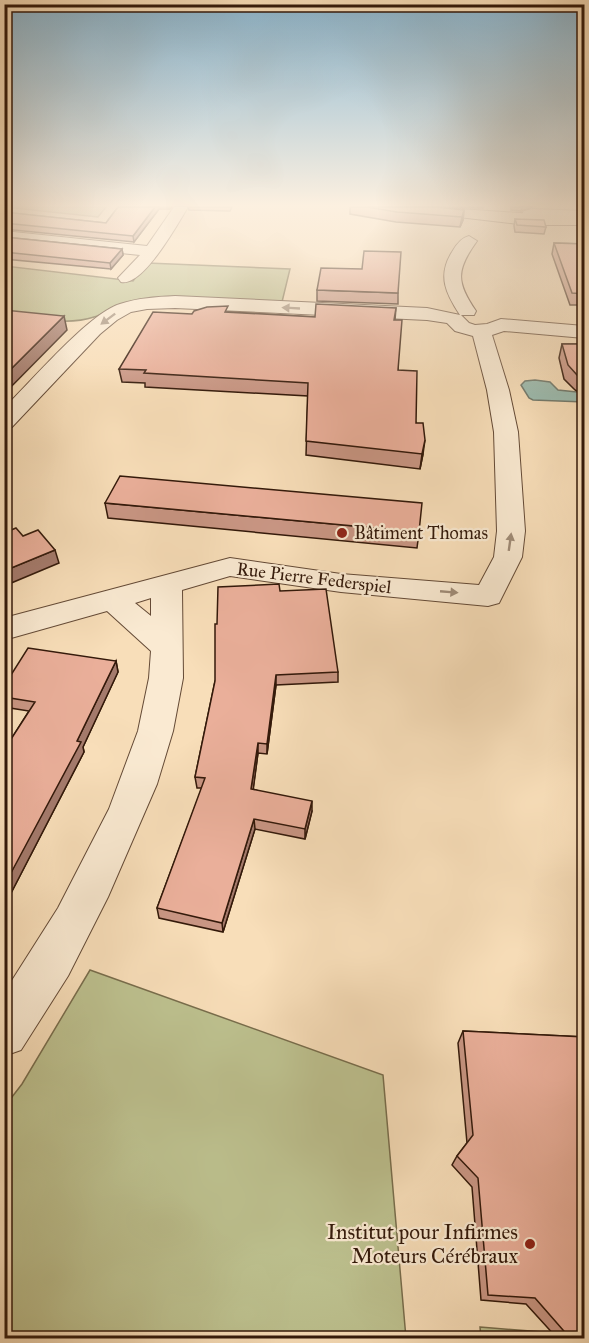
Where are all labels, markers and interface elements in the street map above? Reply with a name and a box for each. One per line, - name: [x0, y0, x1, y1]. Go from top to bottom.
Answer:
- one-way arrow: [281, 304, 300, 313]
- one-way arrow: [100, 312, 115, 324]
- place label: Bâtiment Thomas: [354, 522, 488, 544]
- marker: Bâtiment Thomas: [335, 526, 349, 540]
- one-way arrow: [505, 533, 514, 552]
- street label: Rue Pierre Federspiel: [235, 558, 393, 598]
- one-way arrow: [439, 587, 458, 597]
- place label: Institut pour Infirmes Moteurs Cérébraux: [327, 1219, 519, 1269]
- marker: Institut pour Infirmes Moteurs Cérébraux: [523, 1237, 537, 1251]

